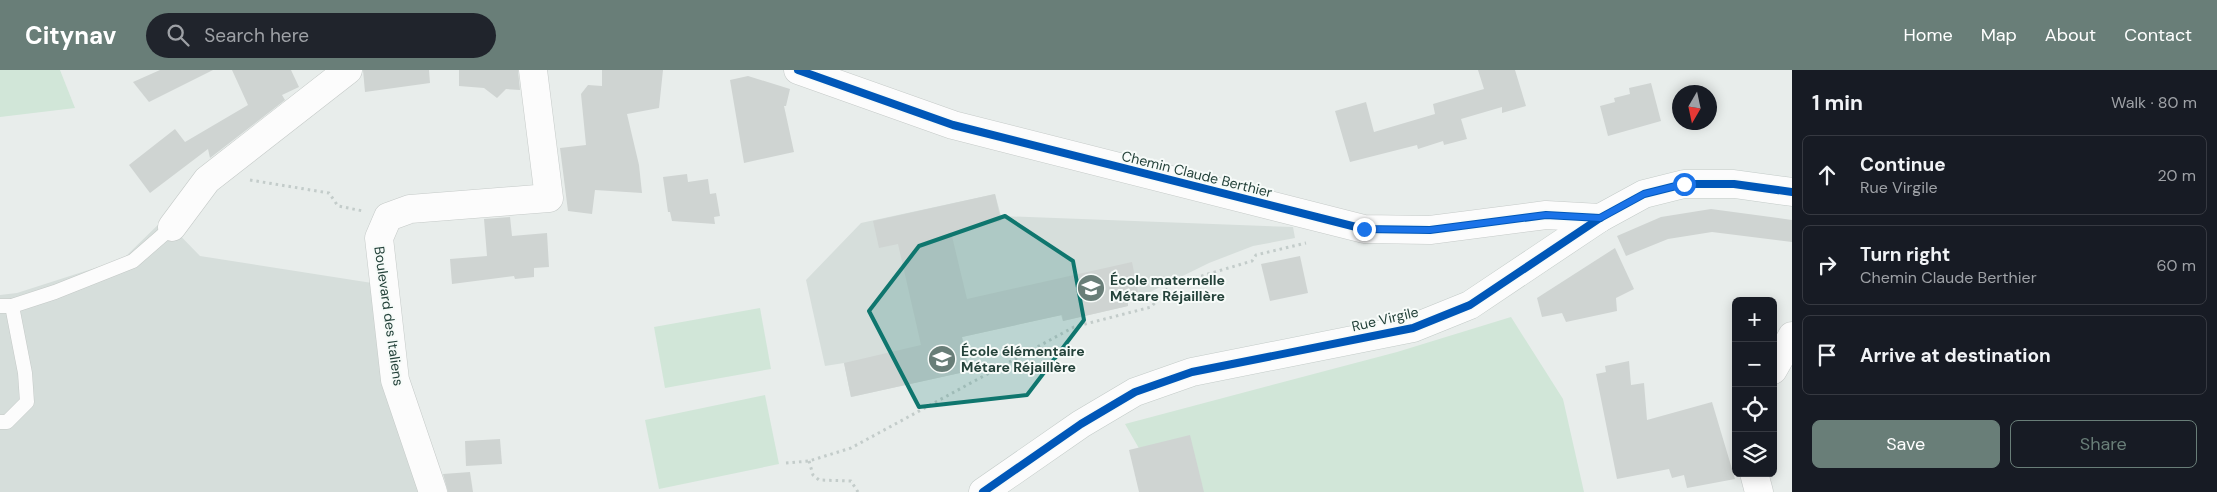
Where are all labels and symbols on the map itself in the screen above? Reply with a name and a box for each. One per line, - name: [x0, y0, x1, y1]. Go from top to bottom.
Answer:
- north arrow: [1672, 85, 1717, 130]
- street label: Chemin Claude Berthier: [1120, 147, 1274, 201]
- route start: [1673, 173, 1696, 196]
- route end: [1353, 218, 1376, 241]
- street label: Boulevard des Italiens: [370, 245, 408, 387]
- place label: École maternelle Métare Réjaillère: [1110, 271, 1225, 305]
- school or university icon: École maternelle Métare Réjaillère: [1076, 273, 1106, 303]
- street label: Rue Virgile: [1350, 303, 1420, 335]
- place label: École élémentaire Métare Réjaillère: [961, 342, 1085, 376]
- school or university icon: École élémentaire Métare Réjaillère: [927, 344, 957, 374]

